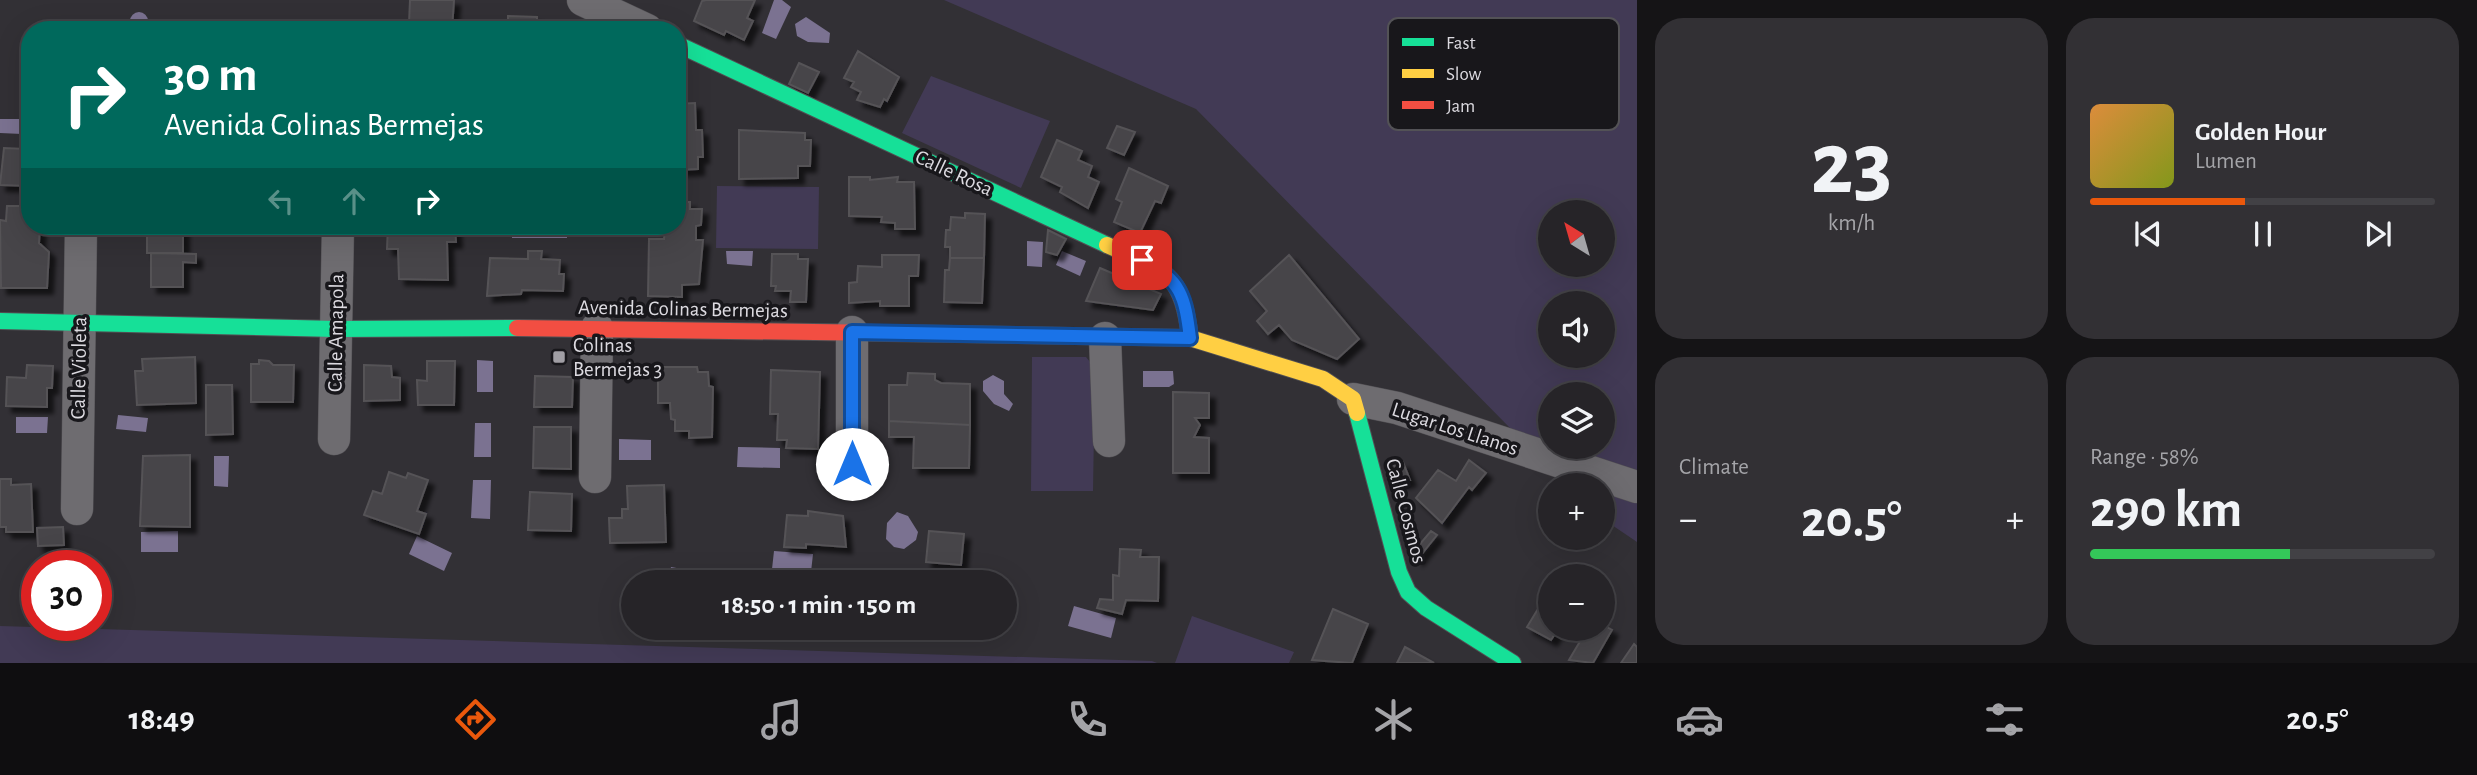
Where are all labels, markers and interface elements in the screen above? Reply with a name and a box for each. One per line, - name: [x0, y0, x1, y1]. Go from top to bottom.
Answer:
- legend: [1388, 18, 1619, 130]
- text: Fast: [1446, 34, 1476, 53]
- icon: right: [49, 49, 140, 140]
- text: 30 m: [164, 51, 258, 100]
- text: Slow: [1446, 65, 1482, 84]
- text: Jam: [1446, 97, 1475, 116]
- text: Avenida Colinas Bermejas: [164, 109, 484, 141]
- text: 23: [1810, 119, 1893, 210]
- text: Golden Hour: [2195, 119, 2326, 145]
- street label: Calle Rosa: [912, 146, 996, 200]
- text: Lumen: [2195, 150, 2257, 173]
- icon: left: [262, 182, 300, 220]
- icon: ahead: [335, 182, 373, 220]
- icon: right: [408, 182, 446, 220]
- north arrow: [1538, 200, 1615, 276]
- map controls: [1538, 200, 1615, 641]
- text: km/h: [1828, 212, 1875, 235]
- icon: previous: [2129, 215, 2167, 253]
- icon: pause: [2244, 215, 2282, 253]
- icon: next: [2359, 215, 2397, 253]
- pin: [1112, 230, 1172, 290]
- icon: arrive: [1123, 241, 1161, 279]
- street label: Calle Amapola: [324, 273, 348, 392]
- button: sound: [1538, 291, 1615, 368]
- street label: Avenida Colinas Bermejas: [578, 297, 788, 321]
- street label: Calle Violeta: [68, 316, 90, 420]
- place label: Colinas Bermejas 3: [573, 335, 662, 380]
- marker: Colinas Bermejas 3: [551, 349, 567, 365]
- button: layers: [1538, 382, 1615, 459]
- street label: Lugar Los Llanos: [1389, 399, 1521, 459]
- position arrow: [815, 427, 889, 501]
- text: Range · 58%: [2090, 446, 2199, 469]
- street label: Calle Cosmos: [1382, 456, 1430, 566]
- text: Climate: [1679, 456, 1749, 479]
- button: +: [1538, 473, 1615, 550]
- text: 290 km: [2090, 484, 2242, 536]
- text: 20.5°: [1801, 494, 1902, 546]
- text: −: [1679, 501, 1697, 539]
- text: +: [2006, 501, 2024, 539]
- speed limit sign: 30: [21, 550, 112, 641]
- button: −: [1538, 564, 1615, 641]
- text: 18:50 · 1 min · 150 m: [722, 592, 916, 618]
- icon: directions: [451, 695, 500, 744]
- icon: music: [757, 695, 806, 744]
- icon: phone: [1063, 695, 1112, 744]
- icon: climate: [1369, 695, 1418, 744]
- icon: car: [1675, 695, 1724, 744]
- icon: filters: [1980, 695, 2029, 744]
- text: 18:49: [128, 703, 195, 735]
- text: 20.5°: [2286, 703, 2349, 735]

